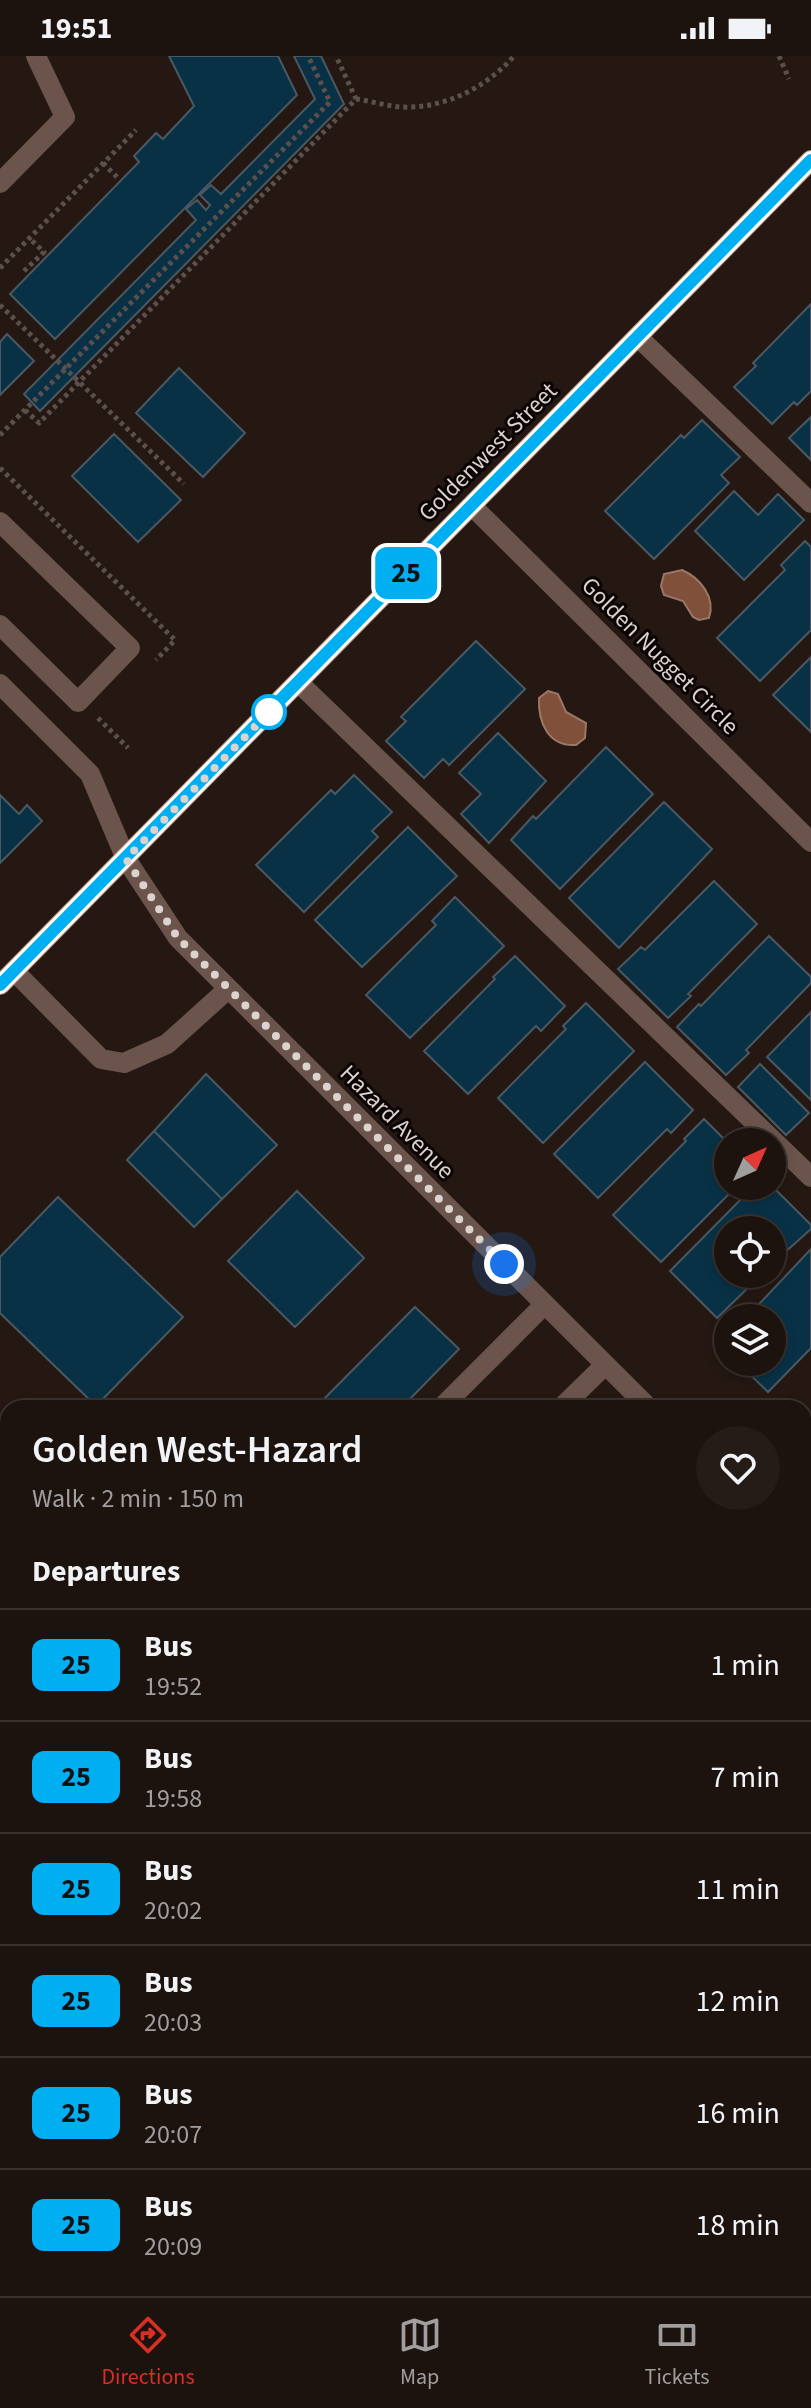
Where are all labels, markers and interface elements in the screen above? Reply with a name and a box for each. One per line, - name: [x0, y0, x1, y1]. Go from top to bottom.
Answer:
- text: 19:51: [40, 7, 112, 50]
- street label: Goldenwest Street: [411, 375, 565, 529]
- line badge: 25: [370, 547, 442, 599]
- text: 25: [391, 553, 421, 593]
- street label: Golden Nugget Circle: [573, 569, 747, 743]
- unlabelled marker: [252, 695, 286, 729]
- street label: Hazard Avenue: [332, 1057, 462, 1187]
- north arrow: [714, 1128, 786, 1200]
- map controls: [714, 1128, 786, 1376]
- button: locate: [714, 1216, 786, 1288]
- your location: [484, 1244, 524, 1284]
- button: layers: [714, 1304, 786, 1376]
- text: Golden West-Hazard: [32, 1423, 362, 1477]
- button: heart: [696, 1426, 780, 1510]
- text: Walk · 2 min · 150 m: [32, 1480, 244, 1517]
- text: Departures: [32, 1550, 180, 1593]
- text: Bus: [144, 1625, 192, 1668]
- text: 1 min: [710, 1644, 780, 1687]
- text: 25: [61, 1645, 91, 1685]
- text: 19:52: [144, 1668, 202, 1705]
- text: Bus: [144, 1737, 192, 1780]
- text: 7 min: [710, 1756, 780, 1799]
- text: 25: [61, 1757, 91, 1797]
- text: 19:58: [144, 1780, 202, 1817]
- text: Bus: [144, 1849, 192, 1892]
- text: 11 min: [696, 1868, 780, 1911]
- text: 25: [61, 1869, 91, 1909]
- text: 20:02: [144, 1892, 202, 1929]
- text: Bus: [144, 1961, 192, 2004]
- text: 12 min: [696, 1980, 780, 2023]
- text: 25: [61, 1981, 91, 2021]
- text: 20:03: [144, 2004, 202, 2041]
- text: Bus: [144, 2073, 192, 2116]
- text: 16 min: [696, 2092, 780, 2135]
- text: 25: [61, 2093, 91, 2133]
- text: 20:07: [144, 2116, 202, 2153]
- text: Bus: [144, 2185, 192, 2228]
- text: 18 min: [696, 2204, 780, 2247]
- text: 25: [61, 2205, 91, 2245]
- text: 20:09: [144, 2228, 202, 2265]
- tab: Directions: [102, 2313, 195, 2393]
- tab: Map: [398, 2313, 442, 2393]
- tab: Tickets: [645, 2313, 709, 2393]

